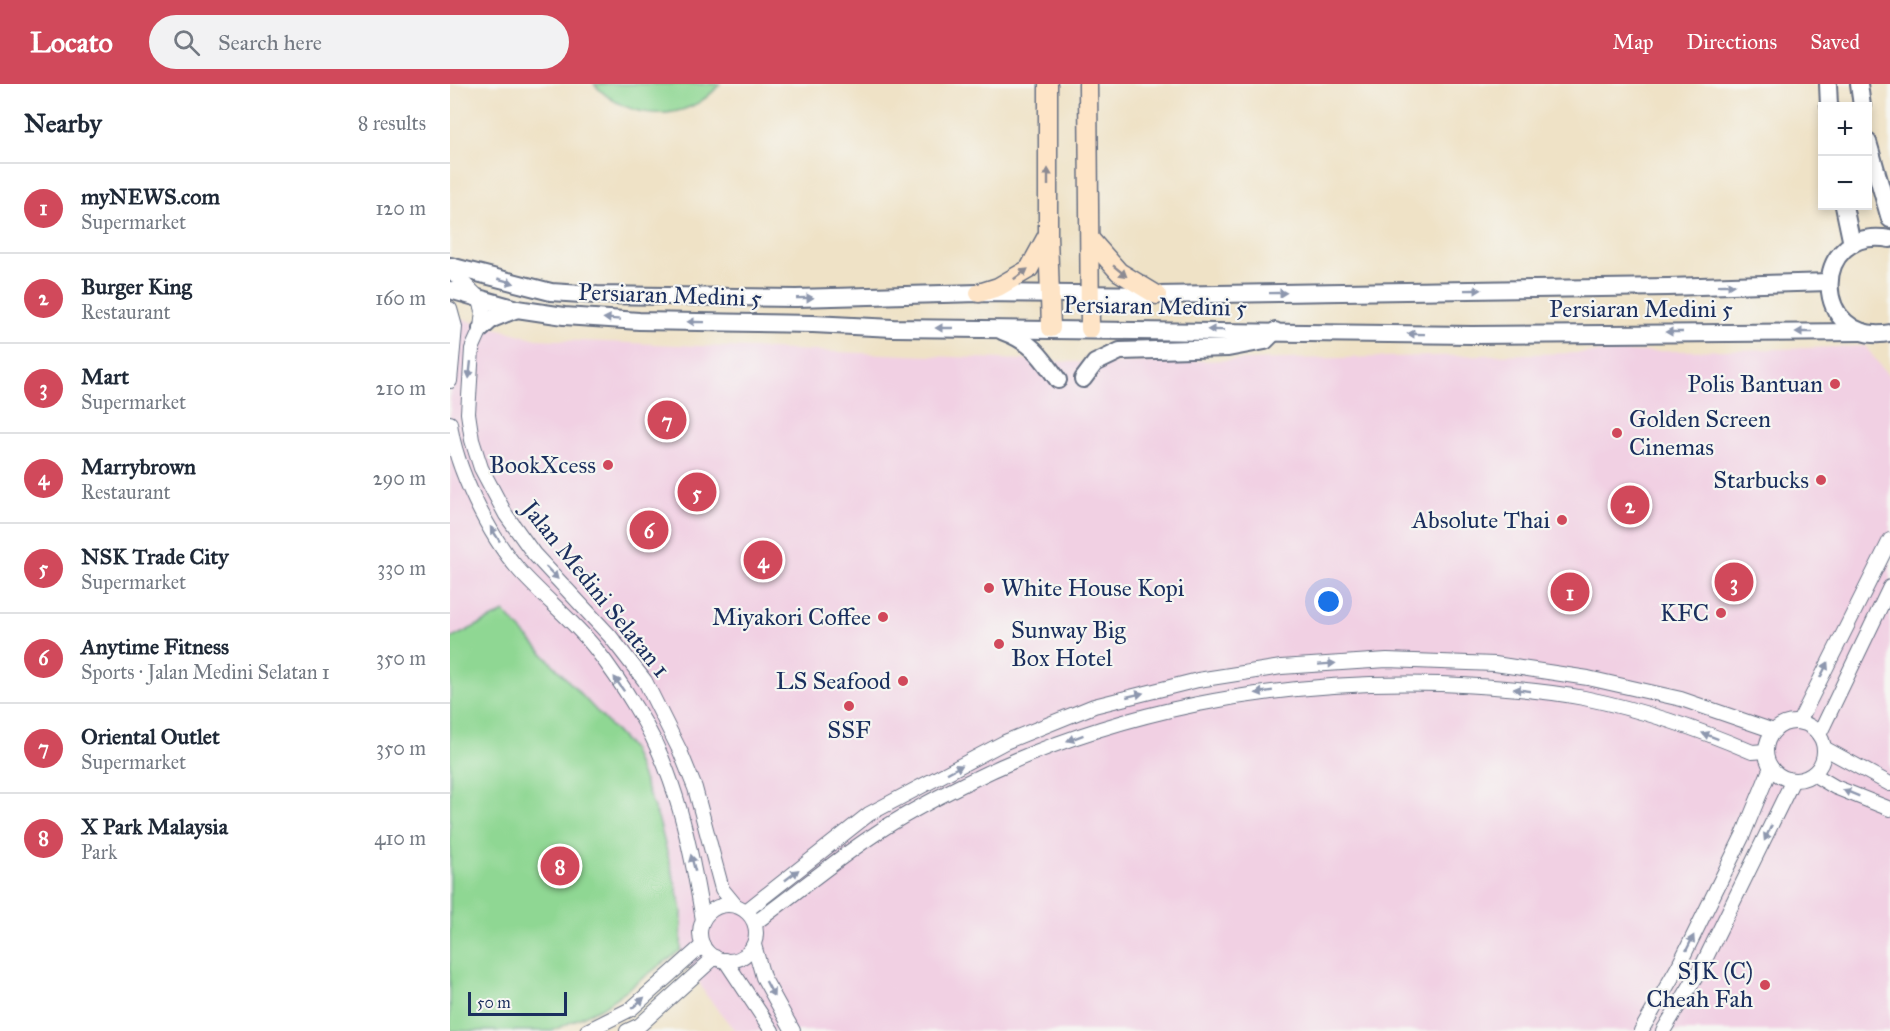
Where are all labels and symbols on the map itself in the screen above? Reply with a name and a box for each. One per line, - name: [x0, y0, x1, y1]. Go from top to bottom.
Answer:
- one-way arrow: [1043, 167, 1053, 186]
- one-way arrow: [1112, 265, 1128, 278]
- one-way arrow: [1013, 268, 1029, 280]
- one-way arrow: [498, 277, 516, 286]
- street label: Persiaran Medini 5: [578, 277, 762, 313]
- one-way arrow: [1717, 281, 1736, 290]
- one-way arrow: [1464, 285, 1483, 295]
- one-way arrow: [1269, 288, 1288, 298]
- street label: Persiaran Medini 5: [1063, 289, 1247, 323]
- one-way arrow: [795, 293, 814, 302]
- street label: Persiaran Medini 5: [1549, 294, 1733, 324]
- one-way arrow: [602, 315, 621, 324]
- one-way arrow: [687, 317, 706, 327]
- one-way arrow: [935, 323, 954, 333]
- one-way arrow: [1207, 325, 1226, 335]
- one-way arrow: [1664, 327, 1683, 337]
- one-way arrow: [1795, 327, 1814, 337]
- one-way arrow: [1406, 329, 1425, 338]
- one-way arrow: [465, 360, 475, 379]
- place label: Polis Bantuan: [1687, 369, 1823, 399]
- marker: Polis Bantuan: [1828, 377, 1842, 391]
- pin: 7: [648, 398, 686, 442]
- place label: Golden Screen Cinemas: [1629, 404, 1771, 462]
- marker: Golden Screen Cinemas: [1610, 426, 1624, 440]
- place label: BookXcess: [489, 450, 596, 480]
- marker: BookXcess: [601, 458, 615, 472]
- place label: Starbucks: [1713, 465, 1809, 495]
- pin: 5: [678, 470, 716, 514]
- marker: Starbucks: [1814, 473, 1828, 487]
- pin: 2: [1610, 482, 1650, 528]
- street label: Jalan Medini Selatan 1: [514, 492, 676, 683]
- place label: Absolute Thai: [1411, 505, 1550, 535]
- pin: 6: [630, 508, 668, 552]
- marker: Absolute Thai: [1555, 513, 1569, 527]
- one-way arrow: [489, 527, 501, 543]
- pin: 4: [744, 538, 782, 582]
- pin: 3: [1714, 560, 1754, 604]
- one-way arrow: [545, 566, 559, 581]
- pin: 1: [1550, 570, 1590, 614]
- place label: White House Kopi: [1001, 573, 1185, 603]
- marker: White House Kopi: [982, 581, 996, 595]
- your location: [1314, 587, 1343, 616]
- place label: KFC: [1660, 598, 1709, 628]
- place label: Miyakori Coffee: [712, 602, 871, 632]
- marker: KFC: [1714, 606, 1728, 620]
- marker: Miyakori Coffee: [876, 610, 890, 624]
- place label: Sunway Big Box Hotel: [1011, 615, 1127, 673]
- marker: Sunway Big Box Hotel: [992, 637, 1006, 651]
- one-way arrow: [1317, 659, 1336, 668]
- one-way arrow: [1820, 661, 1829, 678]
- place label: LS Seafood: [776, 666, 891, 696]
- marker: LS Seafood: [896, 674, 910, 688]
- one-way arrow: [613, 676, 625, 692]
- one-way arrow: [1512, 685, 1531, 694]
- one-way arrow: [1255, 688, 1274, 697]
- one-way arrow: [1126, 690, 1145, 699]
- marker: SSF: [842, 699, 856, 713]
- place label: SSF: [827, 715, 871, 745]
- one-way arrow: [1701, 730, 1719, 740]
- one-way arrow: [1066, 733, 1084, 743]
- one-way arrow: [947, 764, 964, 774]
- one-way arrow: [1842, 788, 1860, 797]
- one-way arrow: [1763, 824, 1773, 842]
- pin: 8: [540, 844, 580, 888]
- one-way arrow: [687, 853, 697, 872]
- one-way arrow: [784, 868, 800, 881]
- one-way arrow: [1685, 935, 1695, 952]
- place label: SJK (C) Cheah Fah: [1646, 956, 1753, 1014]
- marker: SJK (C) Cheah Fah: [1758, 978, 1772, 992]
- one-way arrow: [765, 981, 775, 998]
- scale bar: [468, 989, 567, 1016]
- one-way arrow: [630, 997, 645, 1010]

